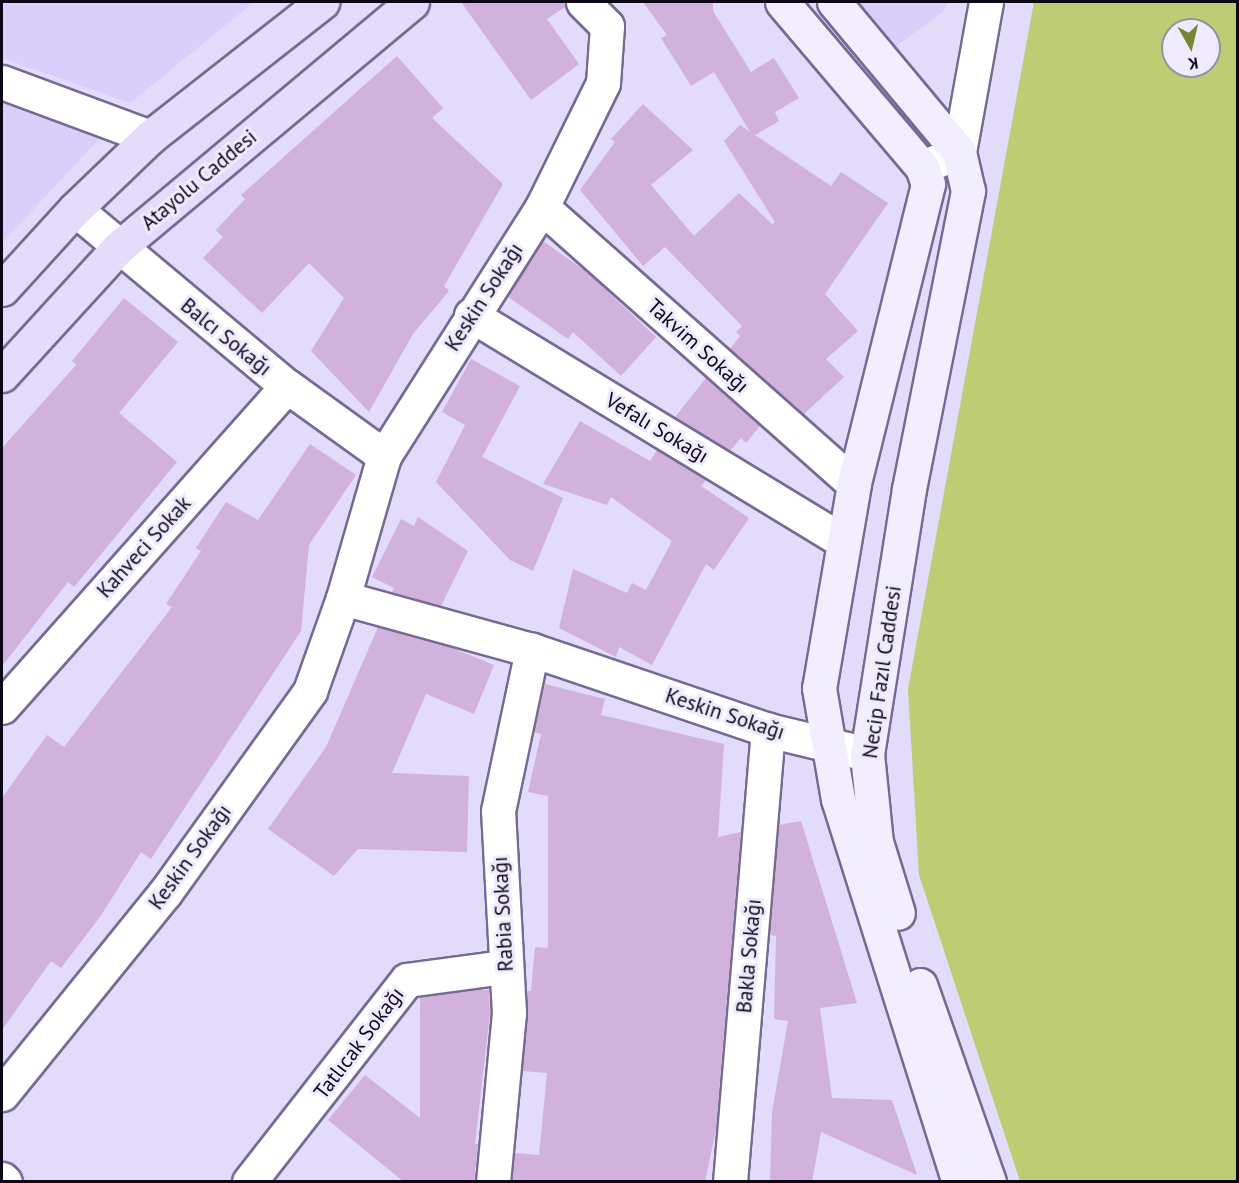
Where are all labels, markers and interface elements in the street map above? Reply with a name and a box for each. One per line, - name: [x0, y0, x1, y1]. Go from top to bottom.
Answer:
- north arrow: [1161, 18, 1221, 78]
- text: K: [1187, 53, 1200, 74]
- street label: Atayolu Caddesi: [136, 124, 262, 236]
- street label: Keskin Sokağı: [440, 238, 528, 356]
- street label: Balcı Sokağı: [176, 293, 276, 381]
- street label: Takvim Sokağı: [642, 294, 754, 398]
- street label: Vefalı Sokağı: [601, 387, 713, 469]
- street label: Kahveci Sokak: [92, 491, 196, 603]
- street label: Necip Fazıl Caddesi: [857, 584, 907, 760]
- street label: Keskin Sokağı: [662, 683, 788, 745]
- street label: Keskin Sokağı: [143, 799, 237, 915]
- street label: Rabia Sokağı: [487, 856, 519, 972]
- street label: Bakla Sokağı: [731, 898, 767, 1014]
- street label: Tatlıcak Sokağı: [309, 982, 409, 1104]

